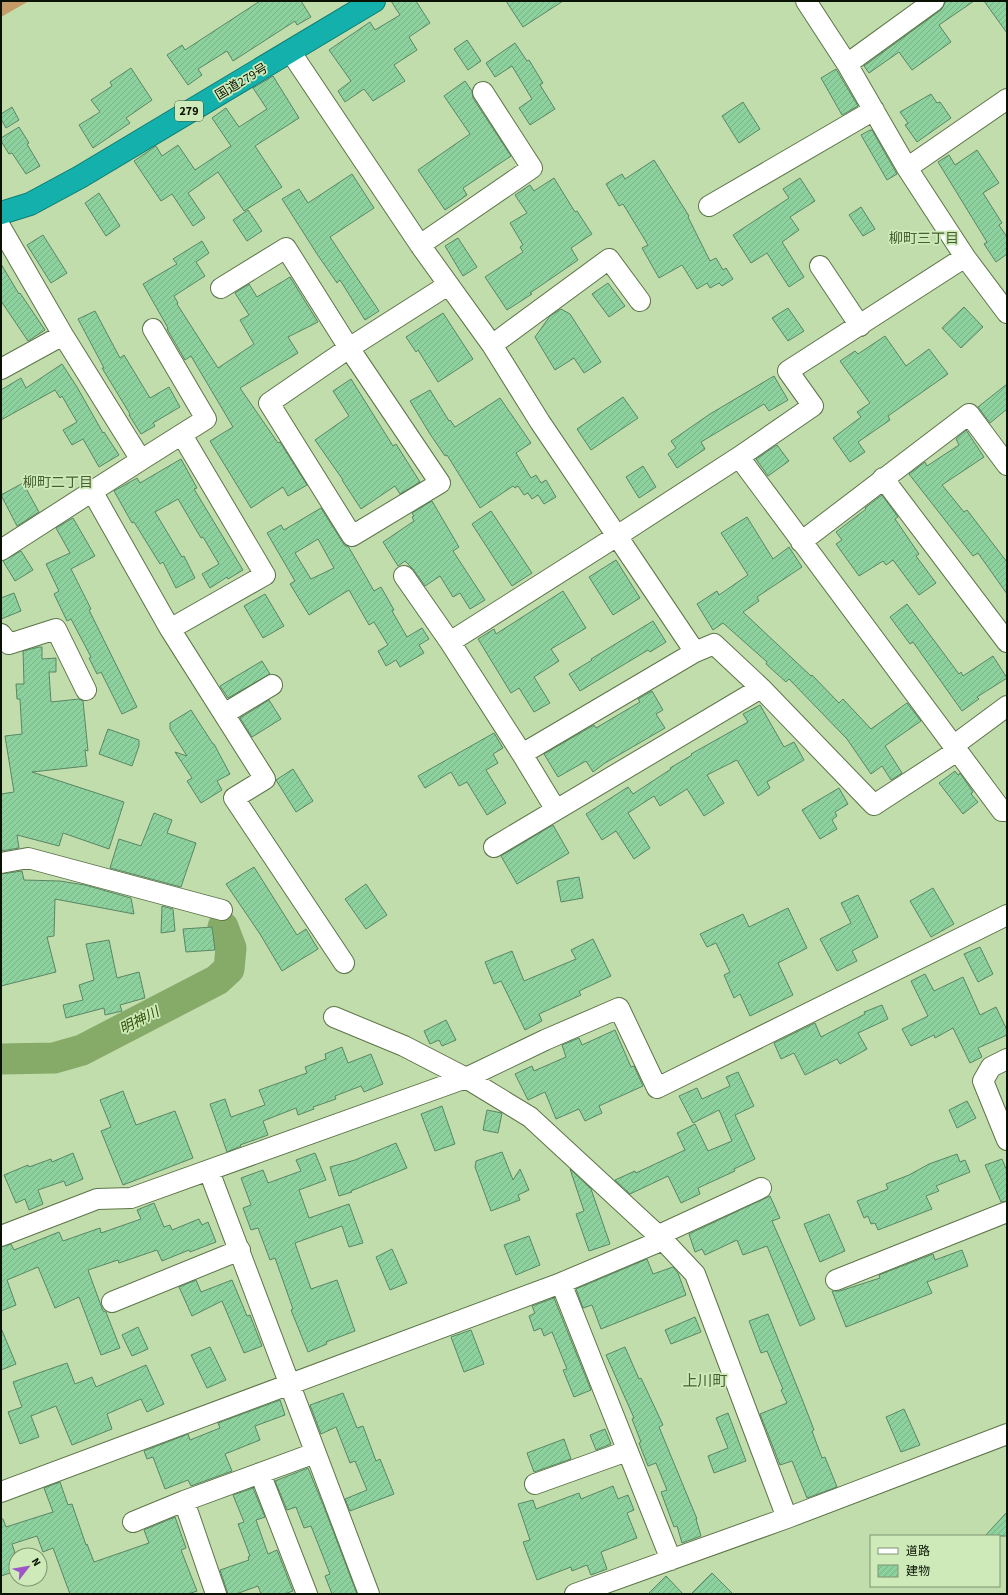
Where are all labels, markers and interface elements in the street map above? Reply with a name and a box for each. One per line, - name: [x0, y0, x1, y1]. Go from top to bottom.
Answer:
- street label: 国道279号: [212, 59, 271, 105]
- road number: 279: [175, 101, 203, 121]
- district label: 柳町三丁目: [889, 229, 959, 249]
- district label: 柳町二丁目: [23, 473, 93, 493]
- water label: 明神川: [116, 1002, 164, 1039]
- district label: 上川町: [682, 1371, 728, 1392]
- legend: [870, 1535, 1000, 1587]
- text: 道路: [906, 1543, 930, 1560]
- north arrow: [8, 1547, 48, 1587]
- text: N: [28, 1555, 44, 1569]
- text: 建物: [906, 1563, 930, 1580]

